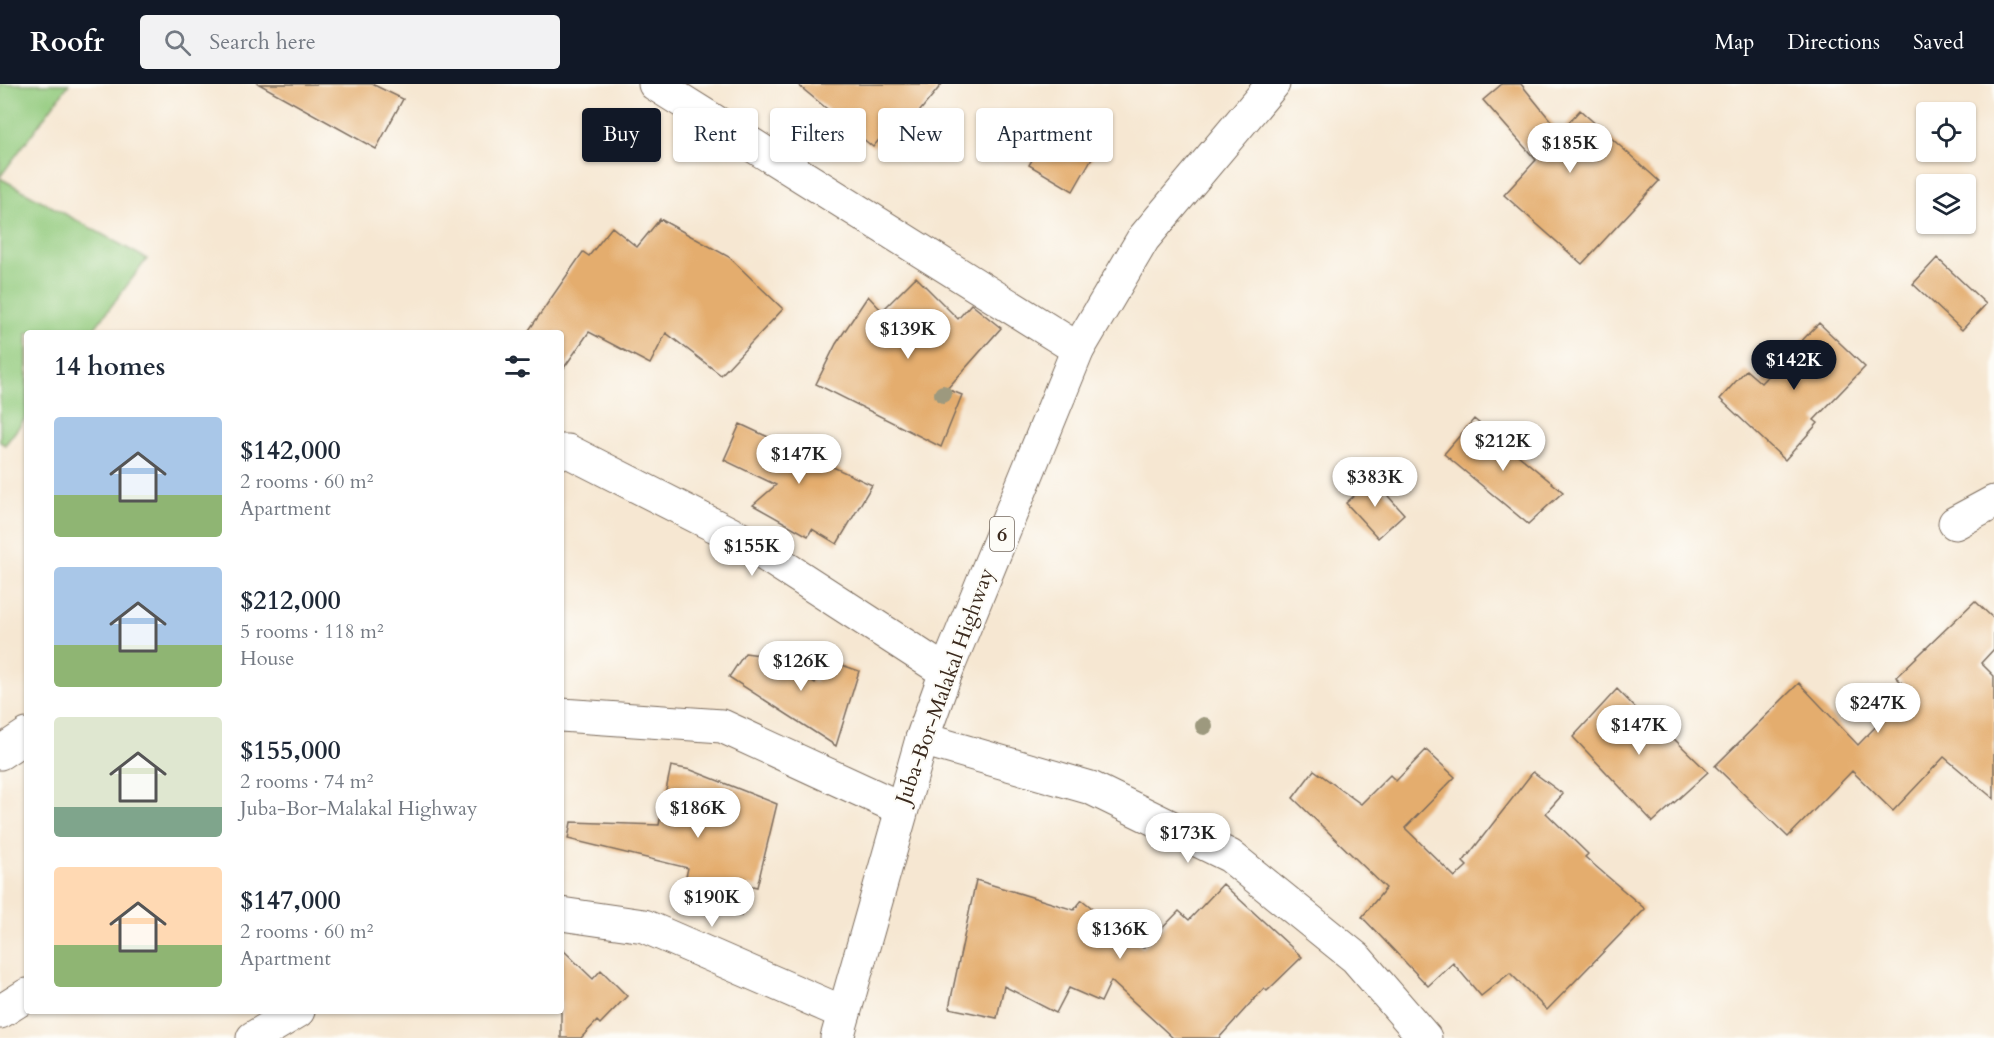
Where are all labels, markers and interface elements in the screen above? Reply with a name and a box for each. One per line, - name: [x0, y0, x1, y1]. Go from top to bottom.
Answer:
- search box: [140, 15, 560, 69]
- text: Roofr: [30, 23, 104, 61]
- icon: search: [161, 26, 194, 59]
- text: Search here: [209, 27, 316, 57]
- text: Map: [1714, 28, 1754, 57]
- text: Directions: [1787, 28, 1880, 57]
- text: Saved: [1913, 28, 1964, 57]
- map controls: [1916, 102, 1976, 234]
- button: locate: [1916, 102, 1976, 162]
- chip: Buy: [582, 108, 661, 162]
- chip: Rent: [673, 108, 758, 162]
- chip: Filters: [770, 108, 866, 162]
- chip: New: [878, 108, 964, 162]
- chip: Apartment: [976, 108, 1113, 162]
- pin: $185K: [1528, 123, 1612, 174]
- text: $185K: [1541, 129, 1599, 156]
- button: layers: [1916, 174, 1976, 234]
- pin: $139K: [866, 309, 950, 360]
- text: $139K: [879, 315, 937, 342]
- pin: $142K: [1752, 340, 1836, 391]
- text: $142K: [1765, 346, 1823, 373]
- text: 14 homes: [54, 349, 165, 384]
- icon: filters: [501, 350, 534, 383]
- pin: $212K: [1461, 421, 1545, 472]
- text: $212K: [1474, 427, 1532, 454]
- text: $142,000: [240, 433, 341, 468]
- pin: $147K: [757, 434, 841, 485]
- text: $147K: [770, 440, 828, 467]
- icon: home: [102, 441, 174, 513]
- pin: $383K: [1333, 457, 1417, 508]
- text: $383K: [1346, 463, 1404, 490]
- text: 2 rooms · 60 m²: [240, 468, 373, 495]
- text: Apartment: [240, 495, 331, 522]
- road number: 6: [990, 517, 1014, 551]
- pin: $155K: [710, 526, 794, 577]
- text: $155K: [723, 532, 781, 559]
- street label: Juba-Bor-Malakal Highway: [888, 564, 1001, 811]
- text: $212,000: [240, 583, 341, 618]
- icon: home: [102, 591, 174, 663]
- text: 5 rooms · 118 m²: [240, 618, 384, 645]
- pin: $126K: [759, 641, 843, 692]
- text: House: [240, 645, 294, 672]
- text: $126K: [772, 647, 830, 674]
- pin: $247K: [1836, 683, 1920, 734]
- text: $247K: [1849, 689, 1907, 716]
- pin: $147K: [1597, 705, 1681, 756]
- text: $147K: [1610, 711, 1668, 738]
- text: $155,000: [240, 733, 341, 768]
- icon: home: [102, 741, 174, 813]
- text: 2 rooms · 74 m²: [240, 768, 373, 795]
- pin: $186K: [656, 788, 740, 839]
- text: $186K: [669, 794, 727, 821]
- text: Juba-Bor-Malakal Highway: [240, 795, 477, 822]
- pin: $173K: [1146, 813, 1230, 864]
- text: $173K: [1159, 819, 1217, 846]
- pin: $190K: [670, 877, 754, 928]
- text: $147,000: [240, 883, 341, 918]
- text: $190K: [683, 883, 741, 910]
- icon: home: [102, 891, 174, 963]
- pin: $136K: [1078, 909, 1162, 960]
- text: $136K: [1091, 915, 1149, 942]
- text: 2 rooms · 60 m²: [240, 918, 373, 945]
- text: Apartment: [240, 945, 331, 972]

